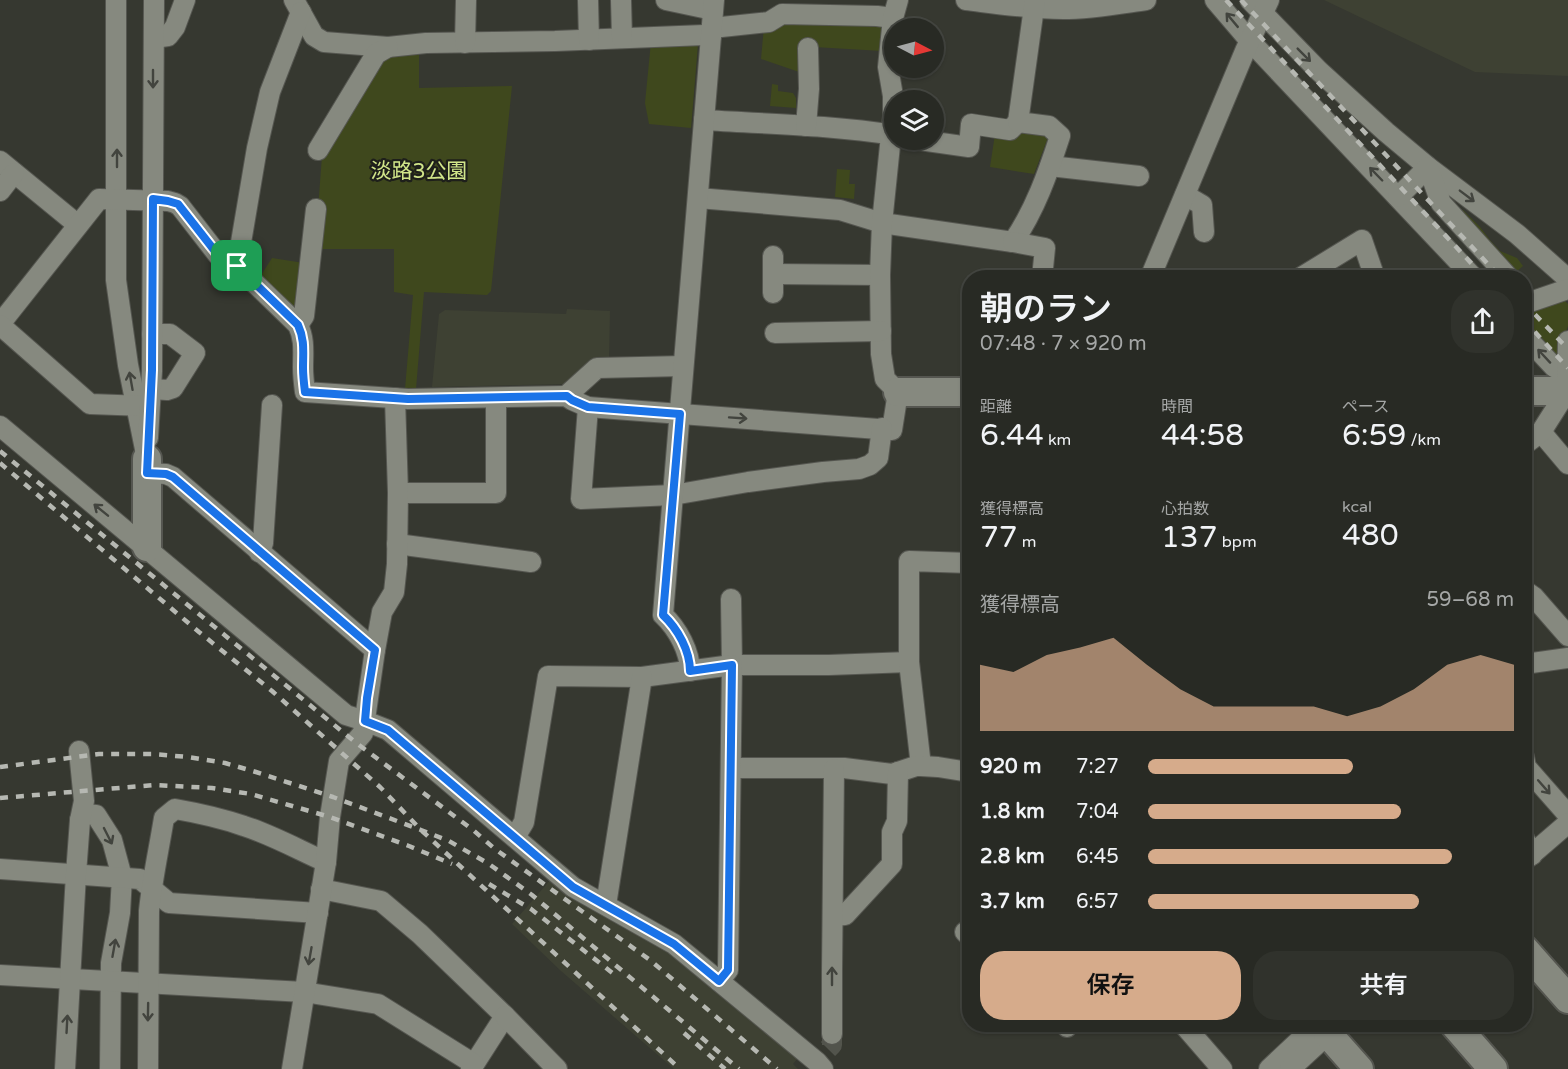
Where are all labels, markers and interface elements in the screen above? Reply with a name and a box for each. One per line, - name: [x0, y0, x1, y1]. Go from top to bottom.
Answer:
- one-way arrow: [1226, 12, 1239, 28]
- north arrow: [884, 18, 944, 78]
- map controls: [884, 18, 944, 150]
- one-way arrow: [1296, 48, 1311, 63]
- one-way arrow: [147, 69, 159, 89]
- button: layers: [884, 90, 944, 150]
- one-way arrow: [111, 149, 122, 169]
- park label: 淡路3公園: [370, 159, 468, 184]
- one-way arrow: [1369, 166, 1383, 181]
- one-way arrow: [1459, 190, 1475, 203]
- pin: [211, 240, 262, 291]
- icon: arrive: [220, 249, 253, 282]
- text: 朝のラン: [980, 290, 1112, 329]
- button: share: [1451, 290, 1514, 353]
- text: 07:48 · 7 × 920 m: [980, 332, 1147, 356]
- one-way arrow: [1537, 349, 1551, 364]
- one-way arrow: [125, 372, 136, 391]
- text: 距離: [980, 397, 1012, 417]
- text: 時間: [1161, 397, 1193, 417]
- text: ペース: [1342, 397, 1389, 417]
- one-way arrow: [728, 413, 748, 424]
- text: 6.44: [980, 417, 1044, 454]
- text: 44:58: [1161, 417, 1244, 454]
- text: 6:59: [1342, 417, 1406, 454]
- text: km: [1044, 430, 1071, 450]
- text: /km: [1406, 430, 1441, 450]
- text: kcal: [1342, 497, 1372, 517]
- text: 獲得標高: [980, 499, 1044, 519]
- text: 心拍数: [1161, 499, 1209, 519]
- one-way arrow: [93, 504, 109, 517]
- text: 480: [1342, 517, 1399, 554]
- text: 77: [980, 519, 1018, 556]
- text: 137: [1161, 519, 1218, 556]
- text: m: [1018, 532, 1037, 552]
- text: bpm: [1218, 532, 1257, 552]
- text: 59–68 m: [1427, 588, 1514, 612]
- text: 獲得標高: [980, 593, 1060, 617]
- text: 920 m: [980, 755, 1041, 779]
- text: 7:27: [1076, 755, 1119, 779]
- one-way arrow: [1537, 779, 1551, 794]
- text: 1.8 km: [980, 800, 1045, 824]
- text: 7:04: [1076, 800, 1119, 824]
- one-way arrow: [102, 827, 114, 844]
- text: 2.8 km: [980, 845, 1045, 869]
- text: 6:45: [1076, 845, 1119, 869]
- text: 3.7 km: [980, 890, 1045, 914]
- text: 6:57: [1076, 890, 1119, 914]
- one-way arrow: [109, 938, 120, 958]
- one-way arrow: [304, 946, 315, 966]
- button: 保存: [980, 951, 1241, 1020]
- button: 共有: [1253, 951, 1514, 1020]
- one-way arrow: [826, 966, 838, 986]
- one-way arrow: [142, 1001, 154, 1021]
- one-way arrow: [62, 1015, 73, 1035]

